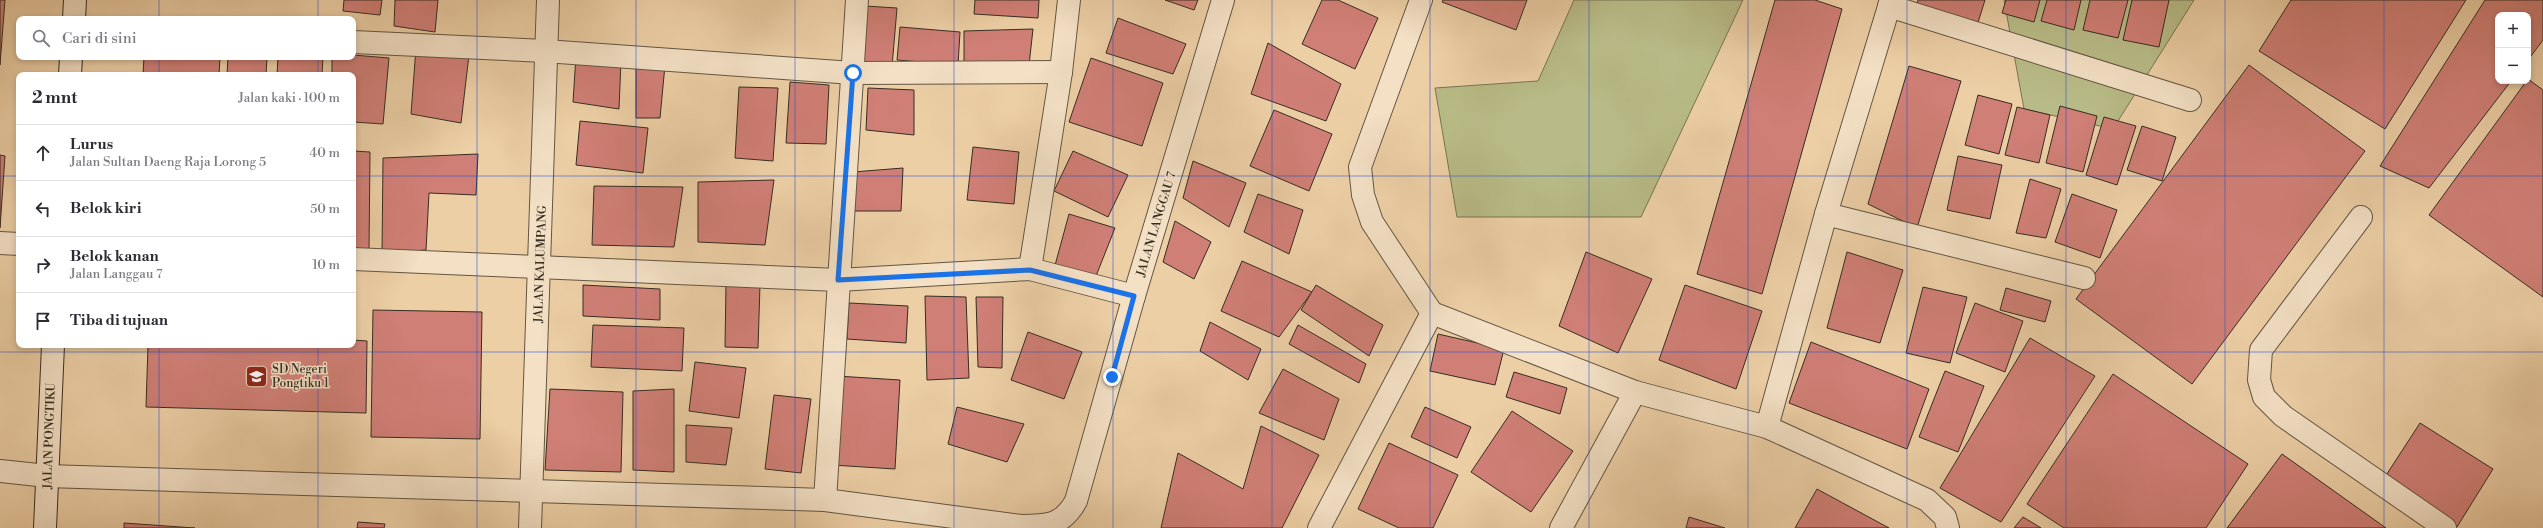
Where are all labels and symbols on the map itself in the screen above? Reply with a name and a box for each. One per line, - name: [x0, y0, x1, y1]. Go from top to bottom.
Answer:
- route start: [844, 64, 862, 82]
- street label: JALAN LANGGAU 7: [1133, 170, 1180, 279]
- street label: JALAN KALUMPANG: [531, 205, 550, 324]
- place label: SD Negeri Pongtiku 1: [272, 362, 330, 391]
- school or university icon: SD Negeri Pongtiku 1: [244, 363, 270, 389]
- route end: [1103, 368, 1121, 386]
- street label: JALAN PONGTIKU: [40, 382, 59, 490]

